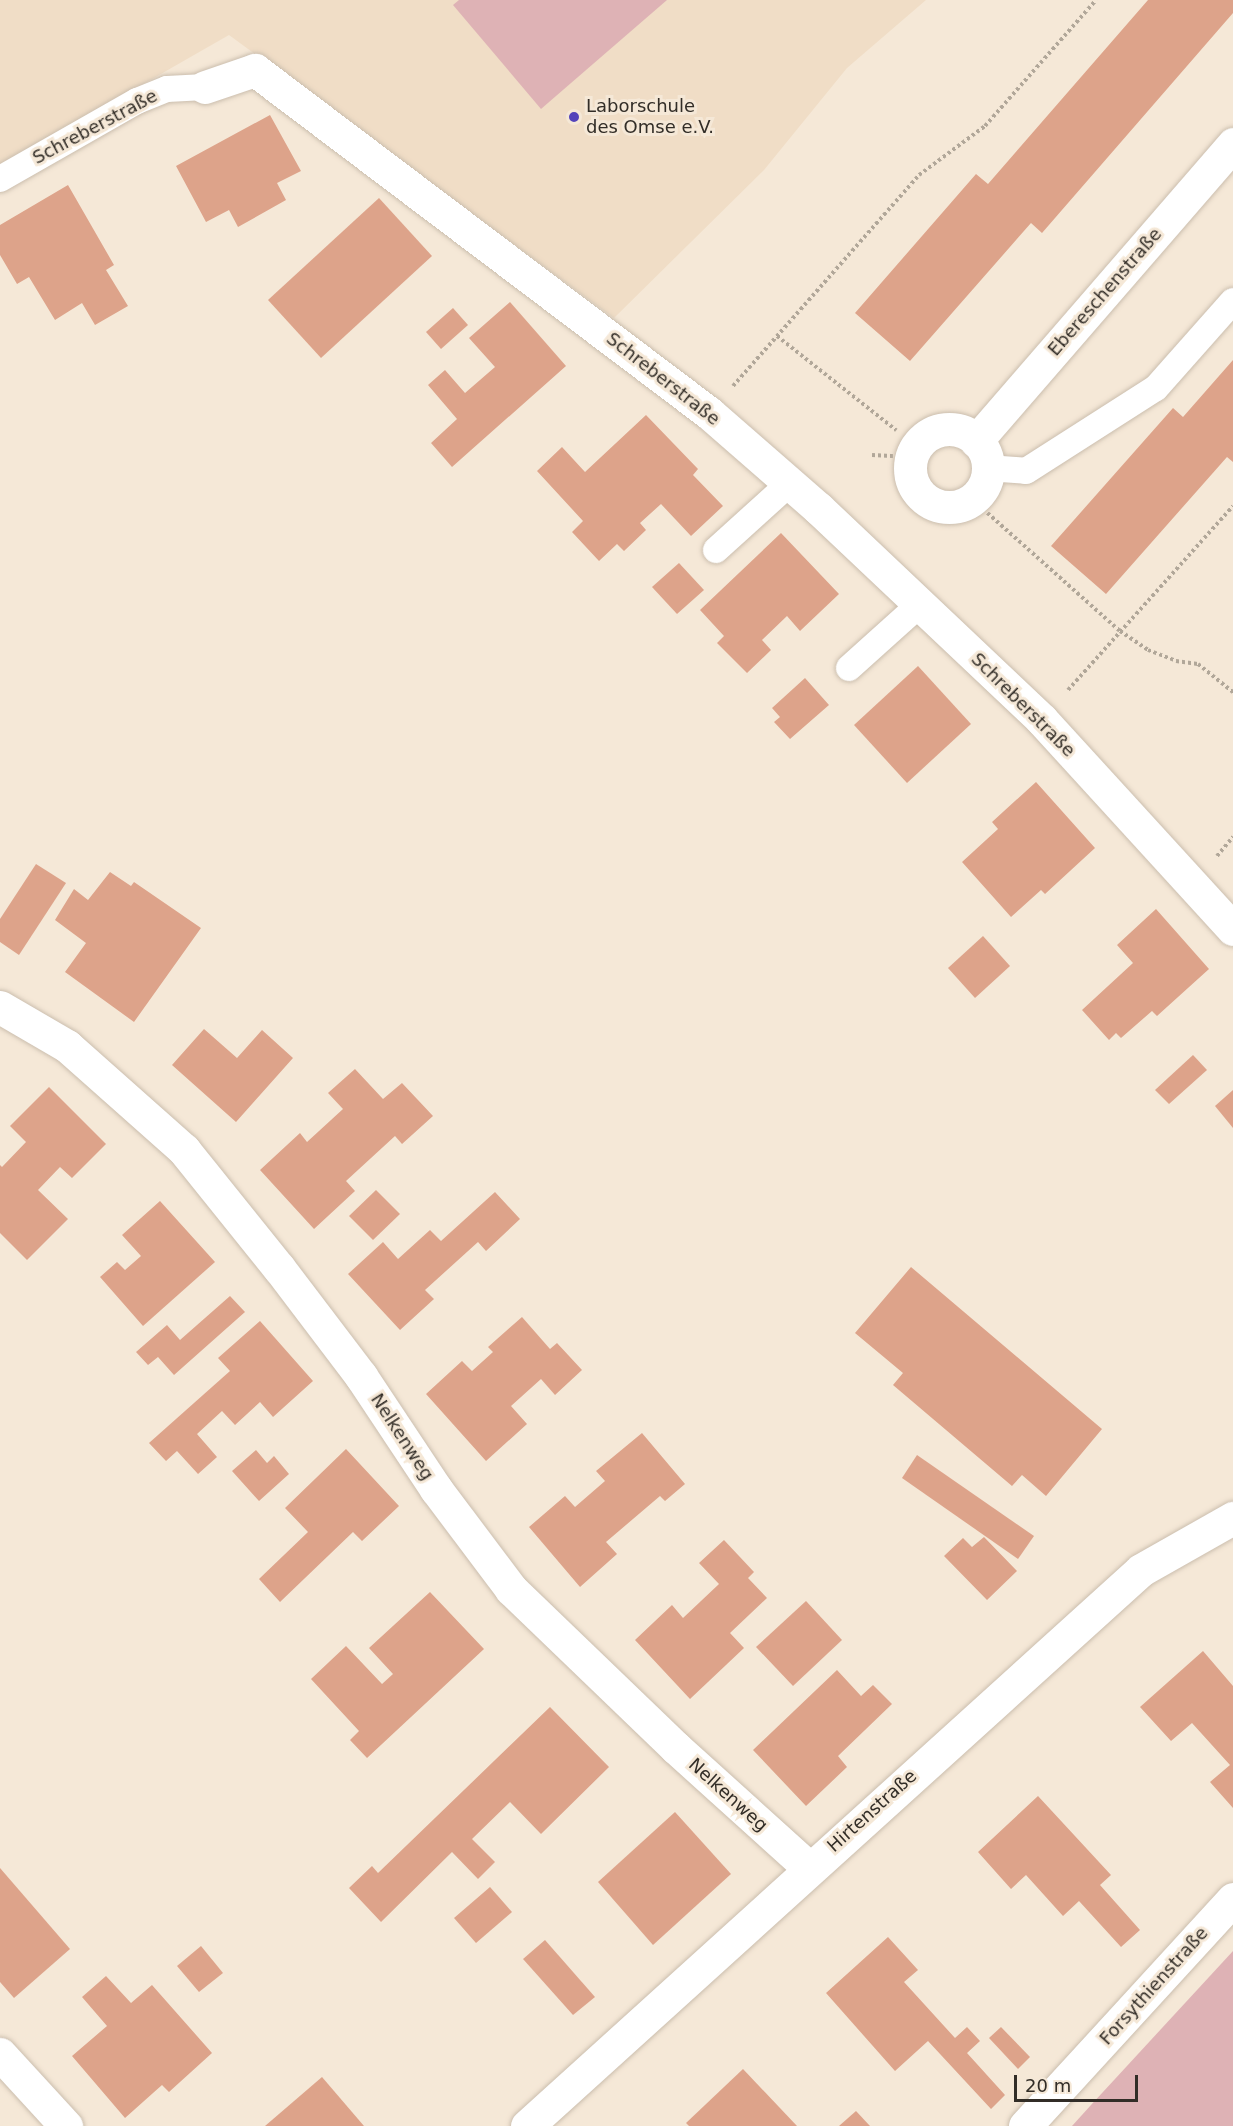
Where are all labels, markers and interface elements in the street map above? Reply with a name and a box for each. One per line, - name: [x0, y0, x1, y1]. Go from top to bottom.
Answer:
- street label: Schreberstraße: [29, 85, 161, 169]
- place label: Laborschule des Omse e.V.: [586, 96, 714, 138]
- marker: Laborschule des Omse e.V.: [567, 110, 581, 124]
- street label: Ebereschenstraße: [1044, 224, 1166, 360]
- street label: Schreberstraße: [602, 328, 724, 430]
- street label: Schreberstraße: [967, 649, 1079, 761]
- street label: Nelkenweg: [366, 1390, 438, 1484]
- street label: Nelkenweg: [684, 1754, 772, 1836]
- street label: Hirtenstraße: [823, 1765, 921, 1857]
- street label: Forsythienstraße: [1095, 1923, 1213, 2049]
- scale bar: [1017, 2063, 1142, 2101]
- text: 20 m: [1025, 2075, 1071, 2096]

